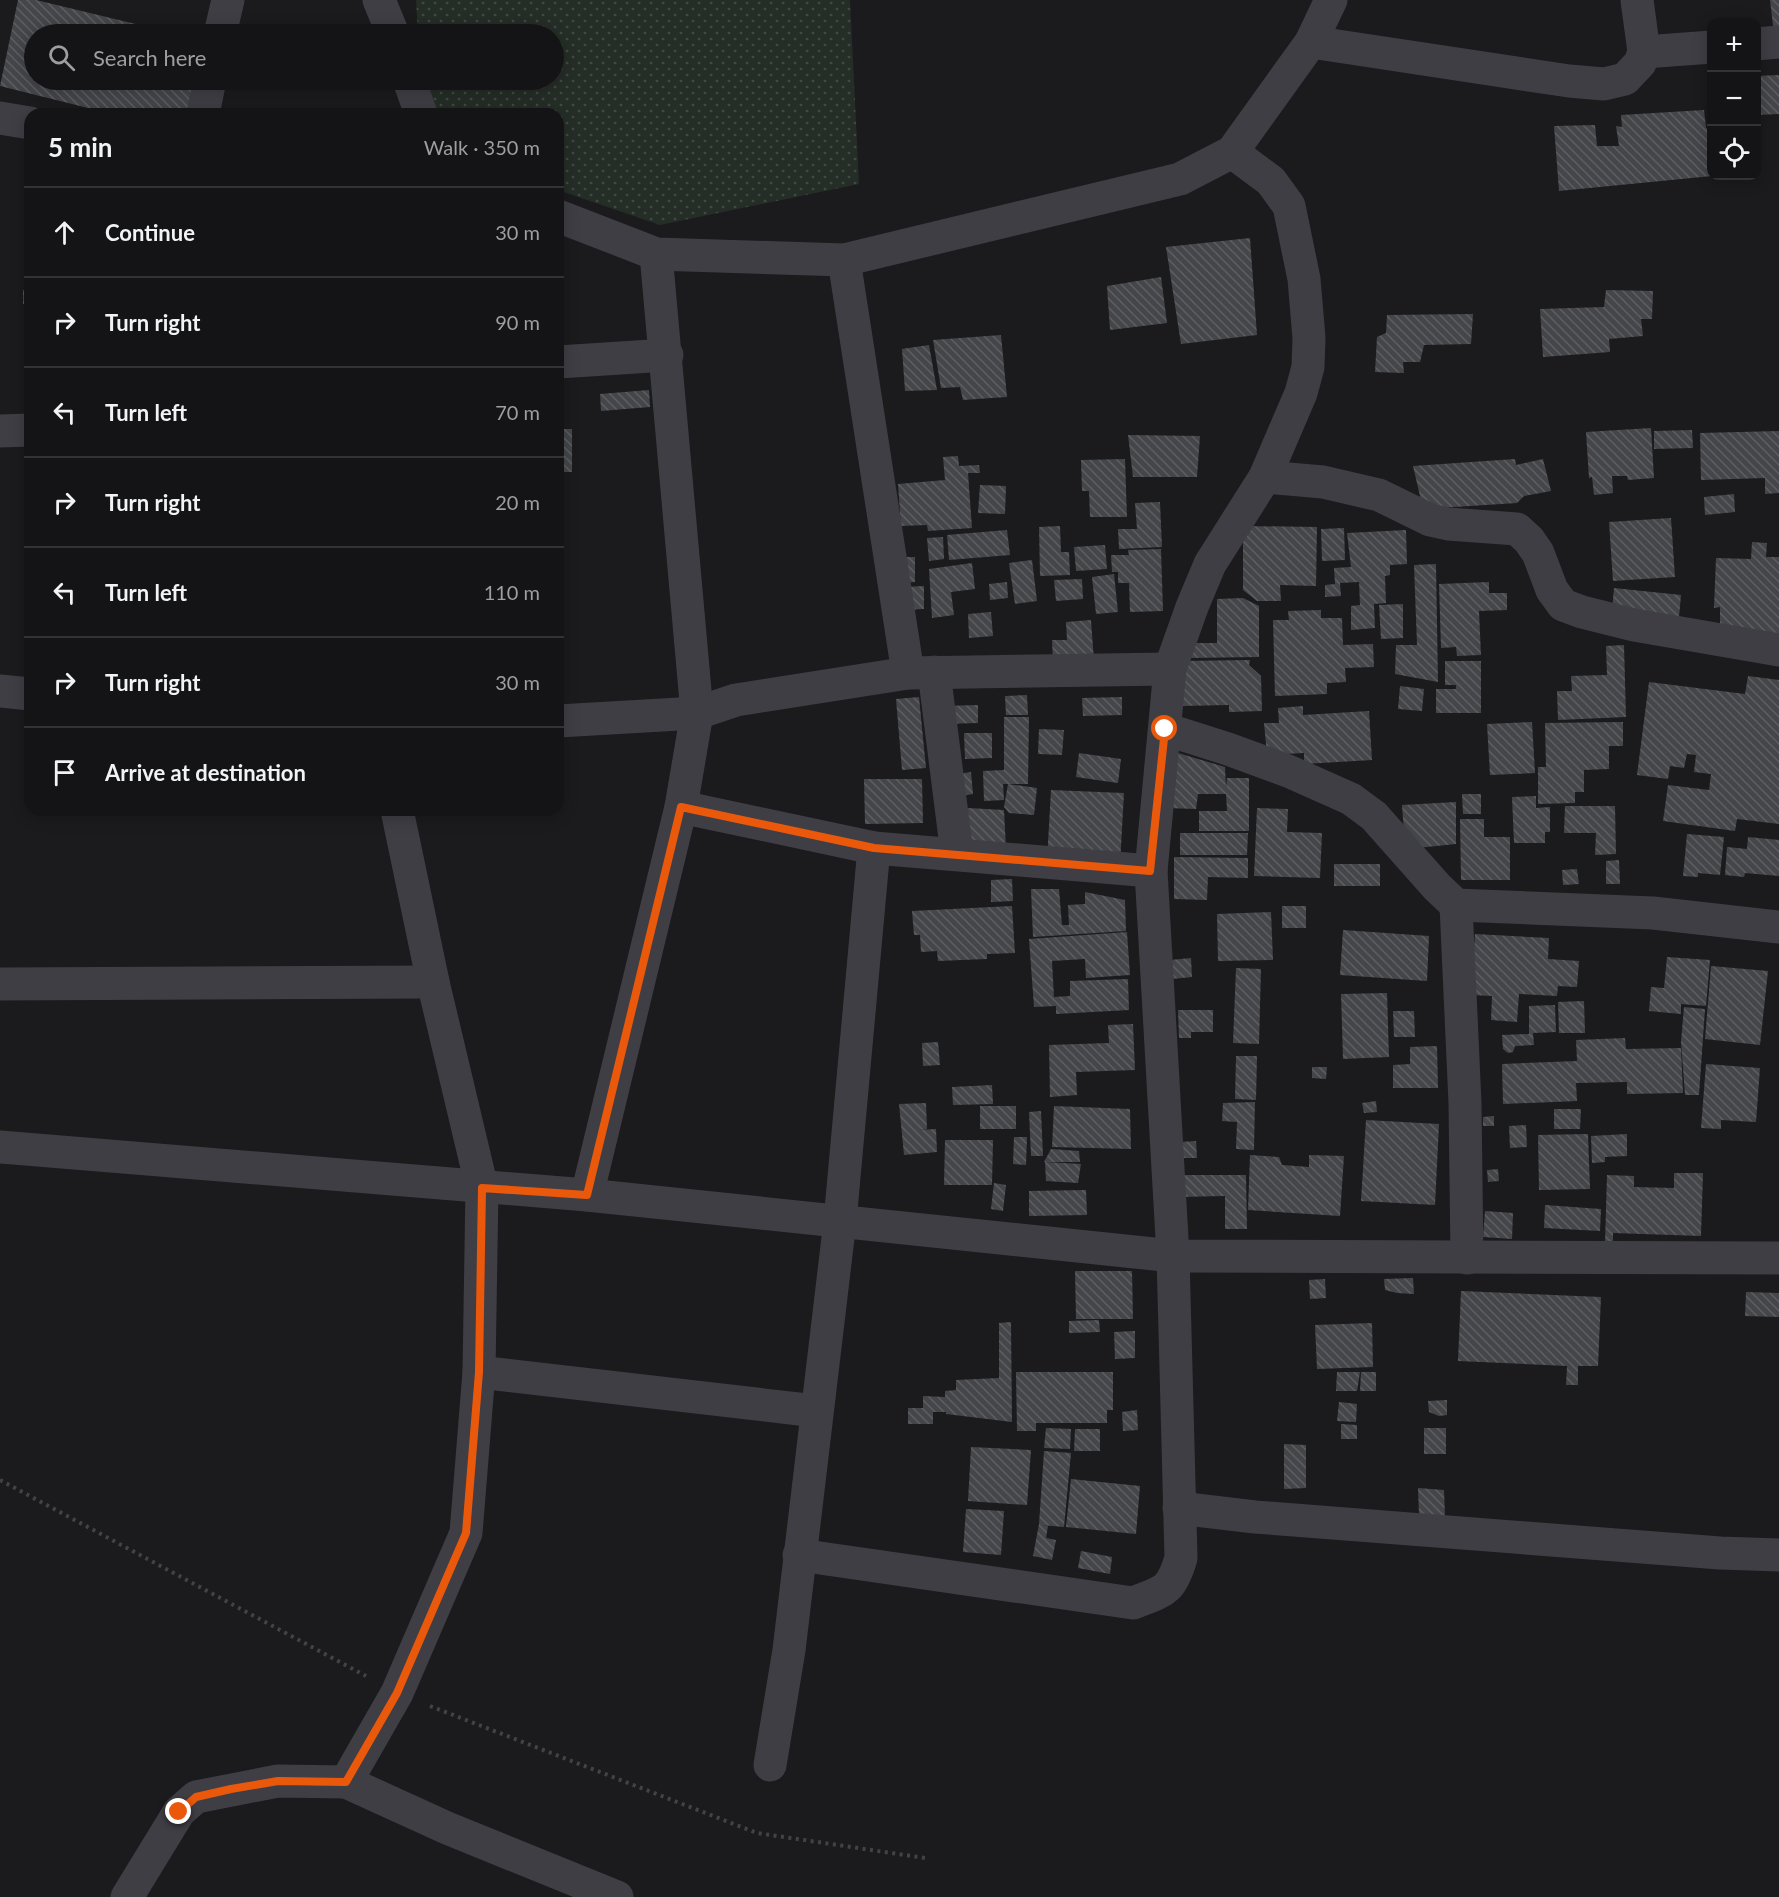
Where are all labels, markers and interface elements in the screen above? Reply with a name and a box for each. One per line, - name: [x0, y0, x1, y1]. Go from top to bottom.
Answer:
- map controls: [1707, 18, 1761, 180]
- button: +: [1707, 18, 1761, 72]
- search box: [24, 24, 564, 90]
- icon: search: [45, 41, 78, 74]
- text: Search here: [93, 44, 206, 71]
- button: −: [1707, 72, 1761, 126]
- button: locate: [1707, 126, 1761, 180]
- text: 5 min: [48, 131, 112, 163]
- text: Walk · 350 m: [424, 135, 540, 159]
- icon: ahead: [48, 216, 81, 249]
- text: Continue: [105, 219, 195, 246]
- text: 30 m: [495, 220, 540, 244]
- icon: right: [48, 306, 81, 339]
- text: Turn right: [105, 309, 200, 336]
- text: 90 m: [495, 310, 540, 334]
- icon: left: [48, 396, 81, 429]
- text: Turn left: [105, 399, 187, 426]
- text: 70 m: [495, 400, 540, 424]
- icon: right: [48, 486, 81, 519]
- text: Turn right: [105, 489, 200, 516]
- text: 20 m: [495, 490, 540, 514]
- icon: left: [48, 576, 81, 609]
- text: Turn left: [105, 579, 187, 606]
- text: 110 m: [484, 580, 540, 604]
- icon: right: [48, 666, 81, 699]
- text: Turn right: [105, 669, 200, 696]
- text: 30 m: [495, 670, 540, 694]
- route start: [1151, 715, 1177, 741]
- icon: arrive: [48, 756, 81, 789]
- text: Arrive at destination: [105, 759, 306, 786]
- route end: [165, 1798, 191, 1824]

